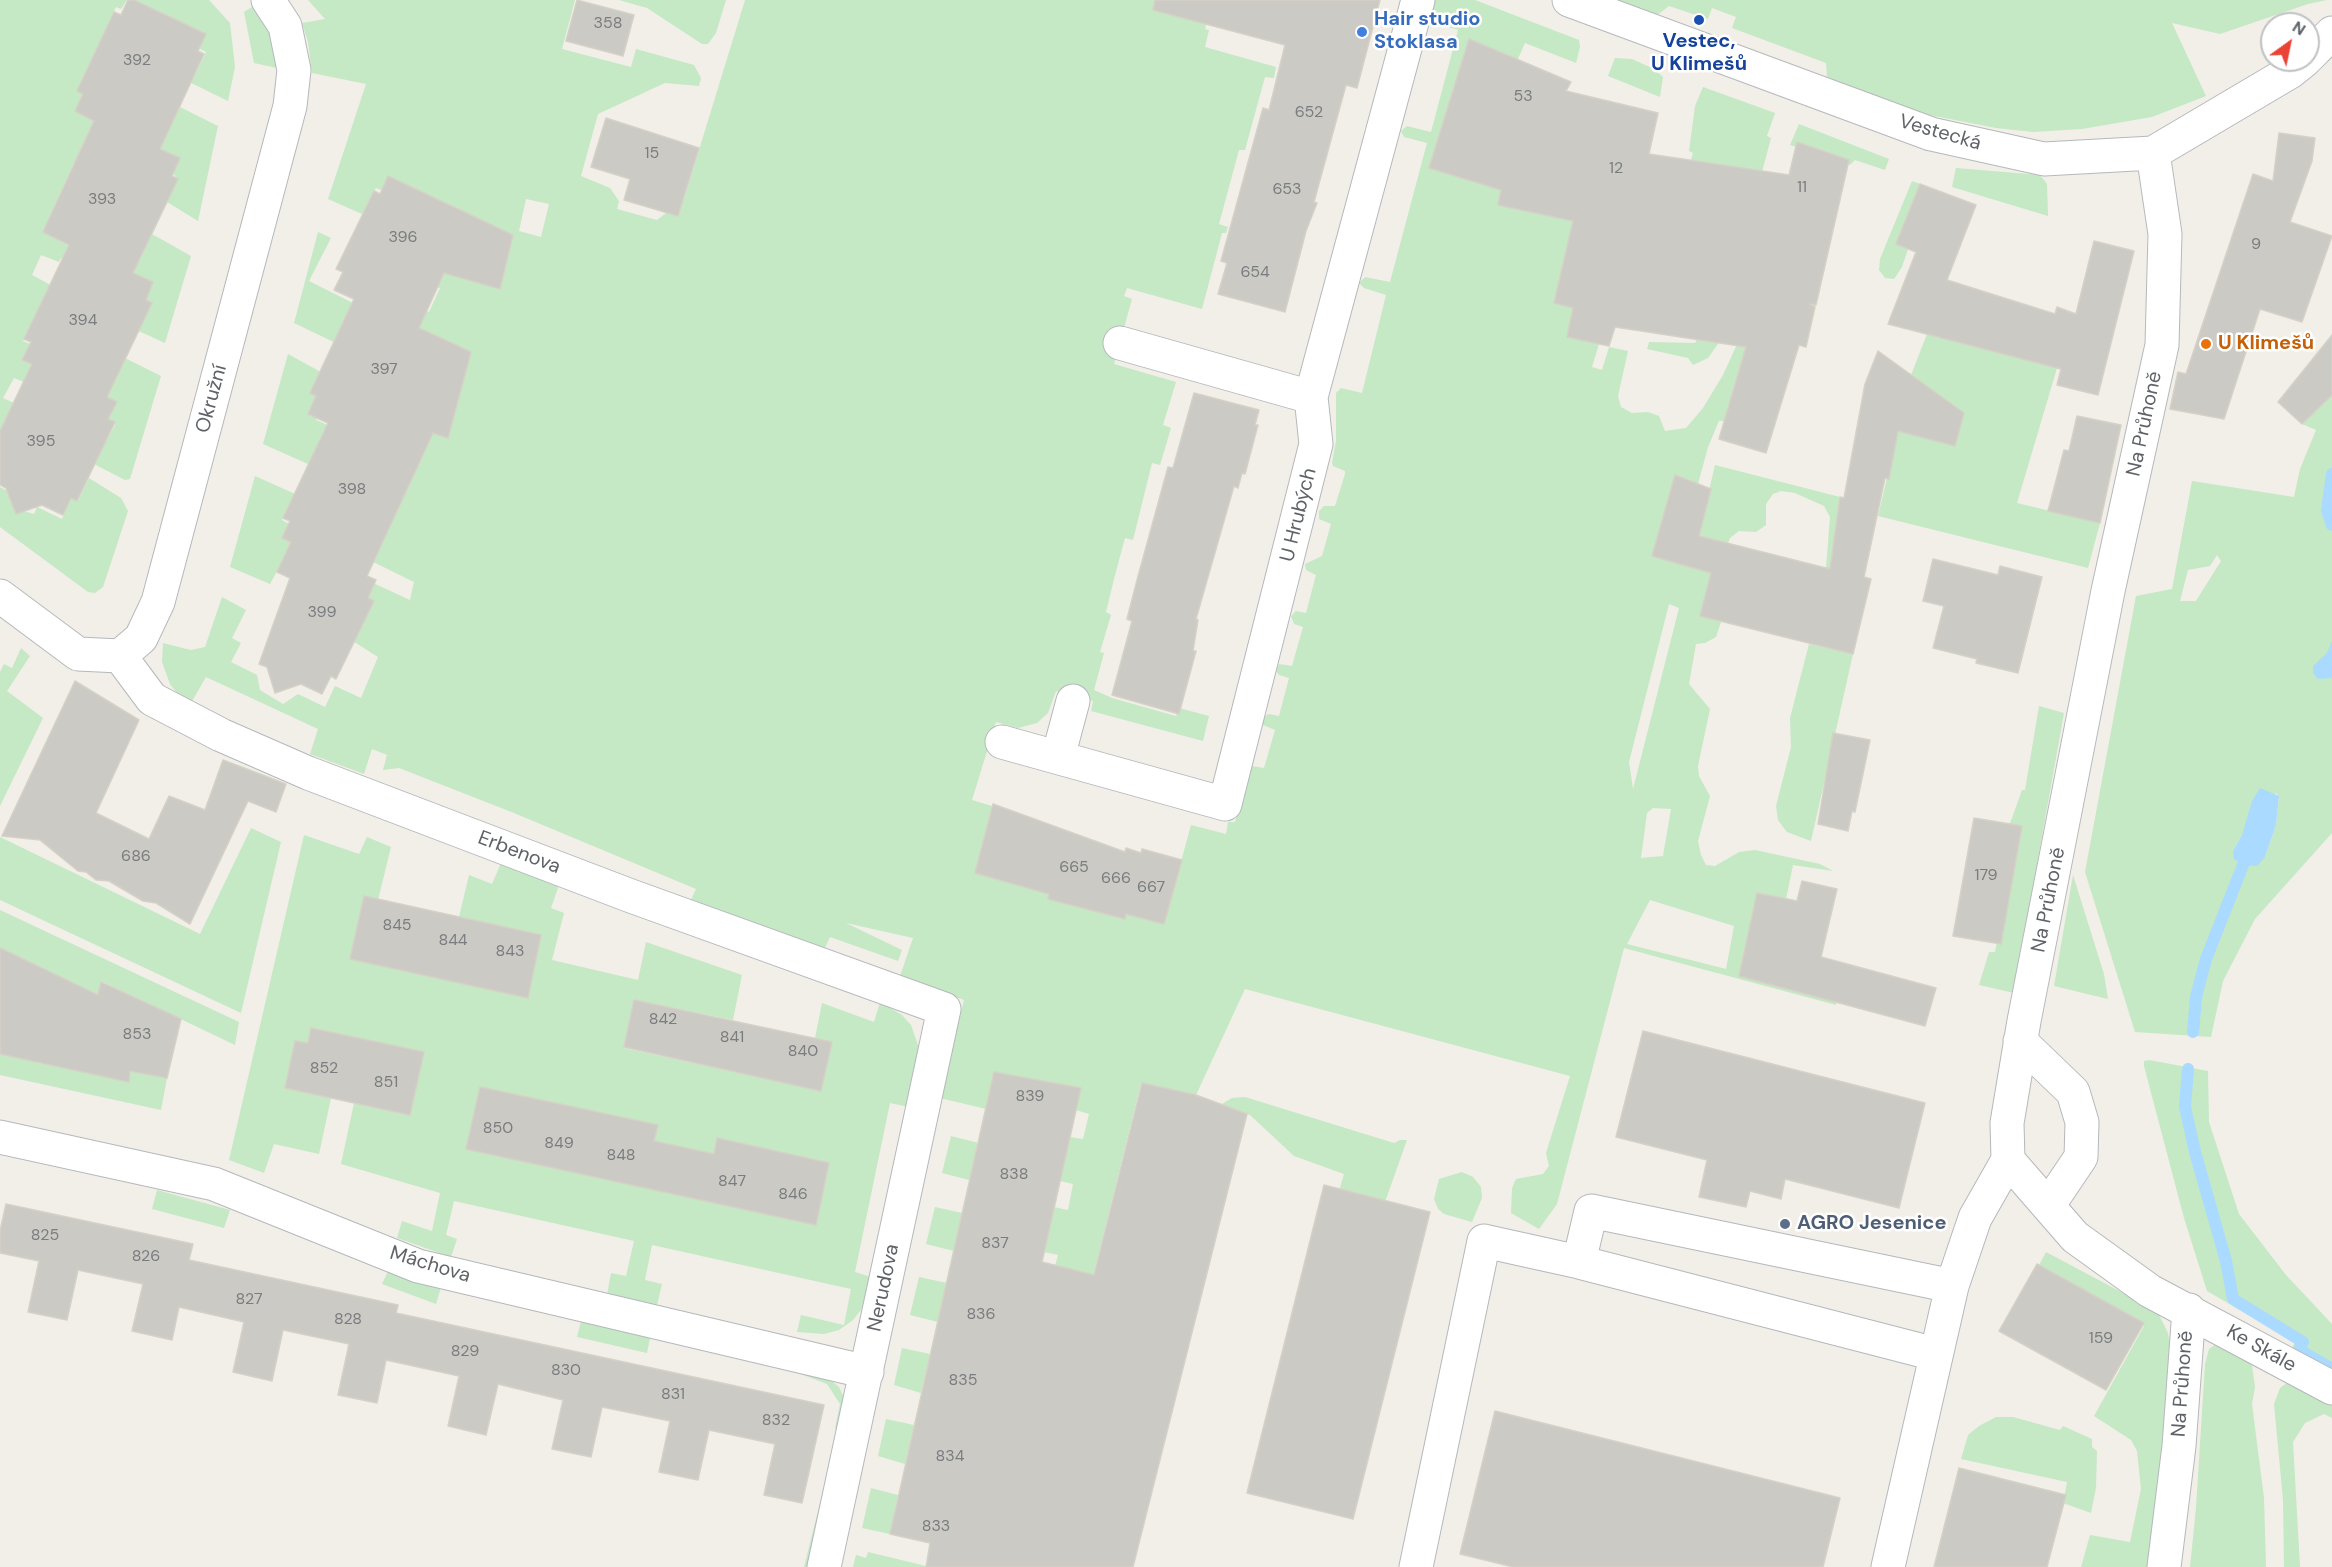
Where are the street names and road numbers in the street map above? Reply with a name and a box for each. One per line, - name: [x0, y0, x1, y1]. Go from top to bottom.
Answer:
- street label: Vestecká: [1896, 110, 1984, 156]
- street label: Okružní: [191, 362, 233, 436]
- street label: Na Průhoně: [2122, 369, 2168, 479]
- street label: U Hrubých: [1276, 466, 1322, 564]
- street label: Erbenova: [474, 826, 564, 880]
- street label: Na Průhoně: [2027, 845, 2071, 955]
- street label: Máchova: [387, 1241, 473, 1289]
- street label: Nerudova: [863, 1242, 905, 1334]
- street label: Ke Skále: [2222, 1320, 2300, 1378]
- street label: Na Průhoně: [2167, 1330, 2199, 1438]

